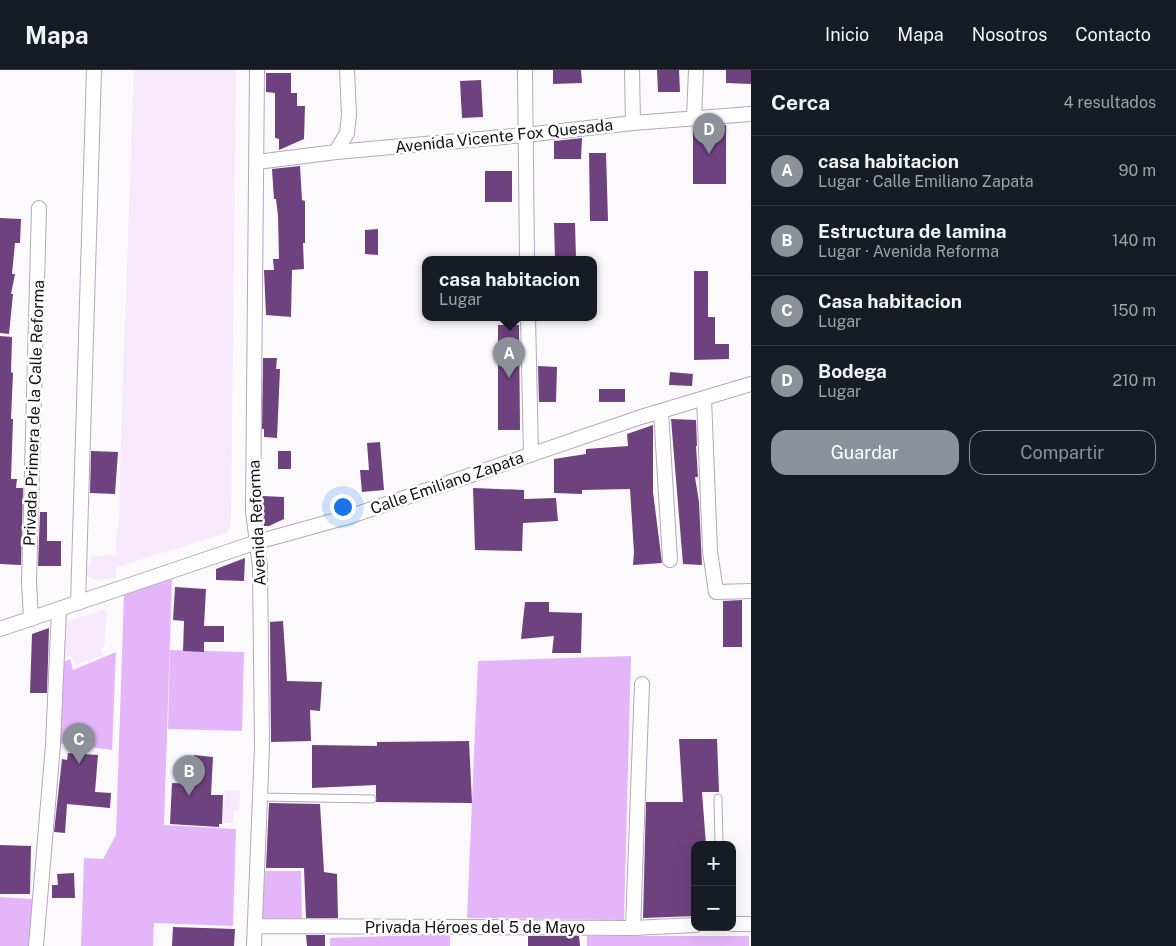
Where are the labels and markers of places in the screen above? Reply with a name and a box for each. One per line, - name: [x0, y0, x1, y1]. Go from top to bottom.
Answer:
- pin: D: [693, 113, 725, 154]
- pin: A: [493, 337, 525, 378]
- pin: C: [63, 723, 95, 764]
- pin: B: [173, 755, 205, 796]

